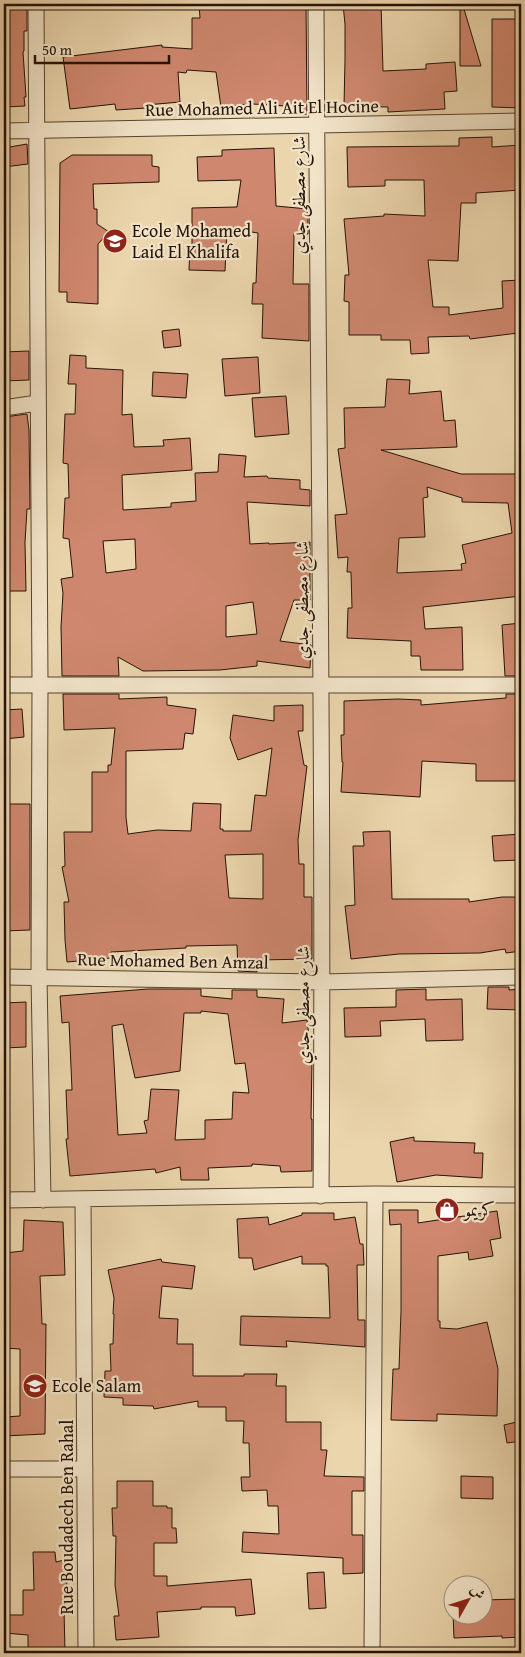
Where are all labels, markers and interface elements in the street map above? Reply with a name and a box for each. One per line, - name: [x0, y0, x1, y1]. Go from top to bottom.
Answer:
- scale bar: [35, 32, 169, 64]
- text: 50 m: [42, 39, 73, 60]
- street label: Rue Mohamed Ali Ait El Hocine: [145, 92, 379, 123]
- street label: شارع مصطفى جدي: [285, 136, 314, 254]
- place label: Ecole Mohamed Laid El Khalifa: [132, 217, 251, 265]
- school or university icon: Ecole Mohamed Laid El Khalifa: [102, 228, 128, 254]
- street label: شارع مصطفى جدي: [288, 541, 317, 659]
- street label: Rue Mohamed Ben Amzal: [77, 945, 269, 976]
- street label: شارع مصطفى جدي: [289, 946, 318, 1064]
- place label: كريمو: [462, 1196, 495, 1223]
- shop icon: كريمو: [434, 1197, 460, 1223]
- place label: Ecole Salam: [52, 1372, 142, 1399]
- school or university icon: Ecole Salam: [22, 1373, 48, 1399]
- street label: Rue Boudadech Ben Rahal: [53, 1420, 80, 1614]
- north arrow: [442, 1574, 492, 1624]
- text: ش: [466, 1580, 490, 1604]

